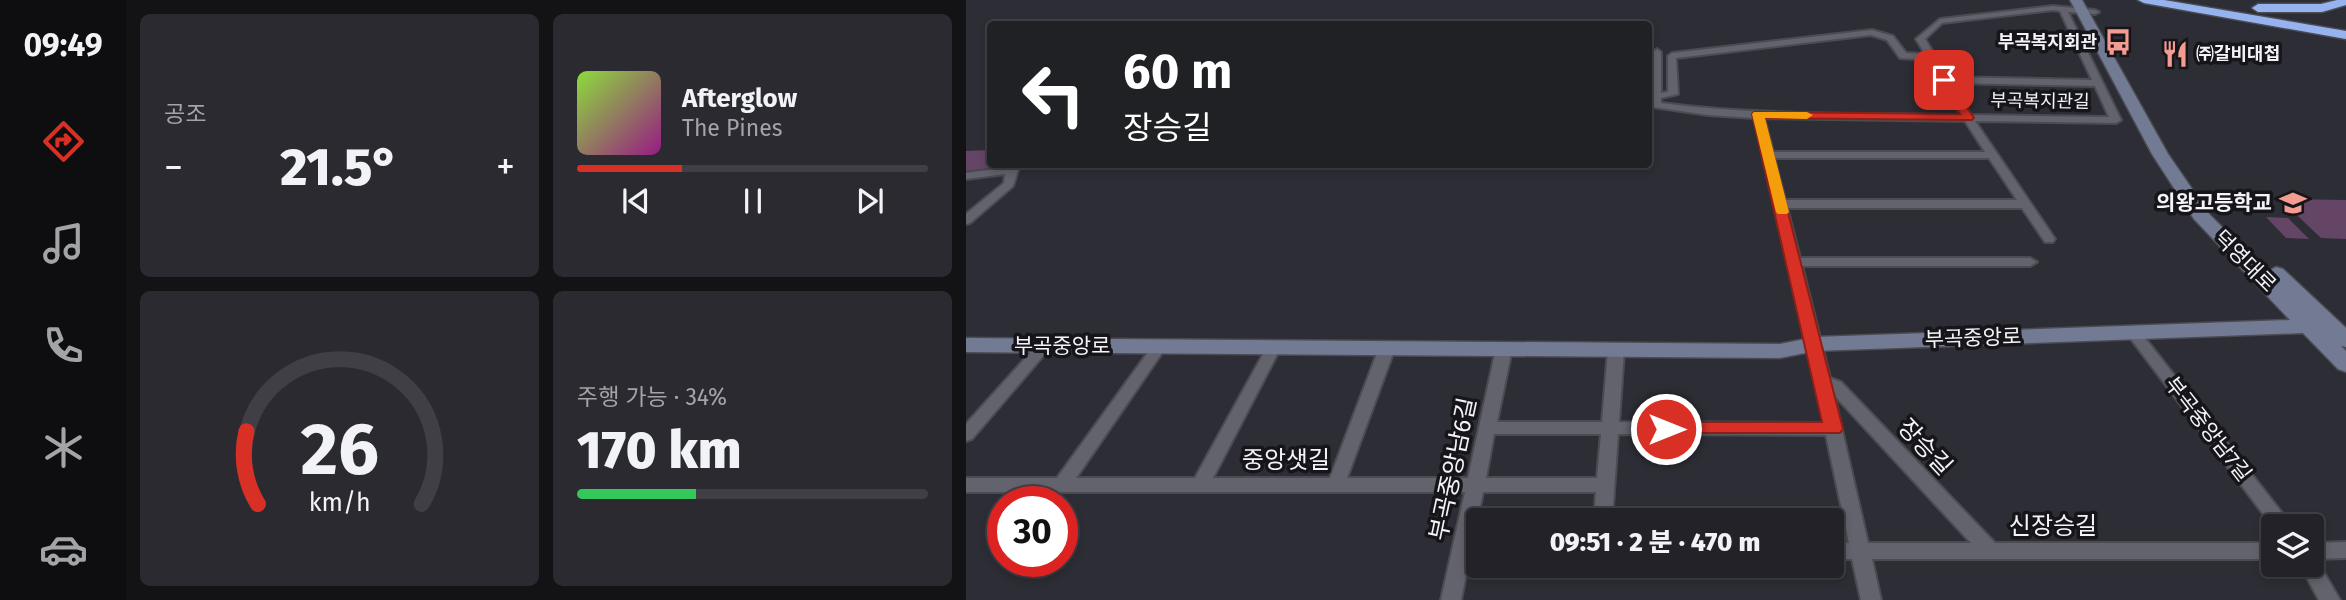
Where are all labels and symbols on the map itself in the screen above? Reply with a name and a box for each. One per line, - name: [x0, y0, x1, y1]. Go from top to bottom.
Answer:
- bus stop icon: 부곡복지회관: [2103, 27, 2133, 57]
- place label: 부곡복지회관: [1998, 31, 2097, 53]
- restaurant icon: ㈜갈비대첩: [2160, 39, 2190, 69]
- place label: ㈜갈비대첩: [2196, 43, 2280, 65]
- pin: [1914, 50, 1974, 110]
- street label: 부곡복지관길: [1990, 89, 2090, 113]
- school or university icon: 의왕고등학교: [2278, 188, 2308, 218]
- place label: 의왕고등학교: [2156, 190, 2272, 216]
- street label: 덕영대로: [2208, 224, 2282, 298]
- street label: 부곡중앙로: [1924, 323, 2022, 353]
- street label: 부곡중앙로: [1014, 333, 1110, 359]
- street label: 부곡중앙남7길: [2159, 372, 2257, 486]
- position arrow: [1629, 392, 1703, 466]
- street label: 부곡중앙남6길: [1424, 395, 1482, 543]
- street label: 장승길: [1892, 413, 1958, 481]
- street label: 중앙샛길: [1242, 446, 1330, 474]
- speed limit sign: 30: [987, 486, 1078, 577]
- street label: 신장승길: [2009, 512, 2097, 540]

